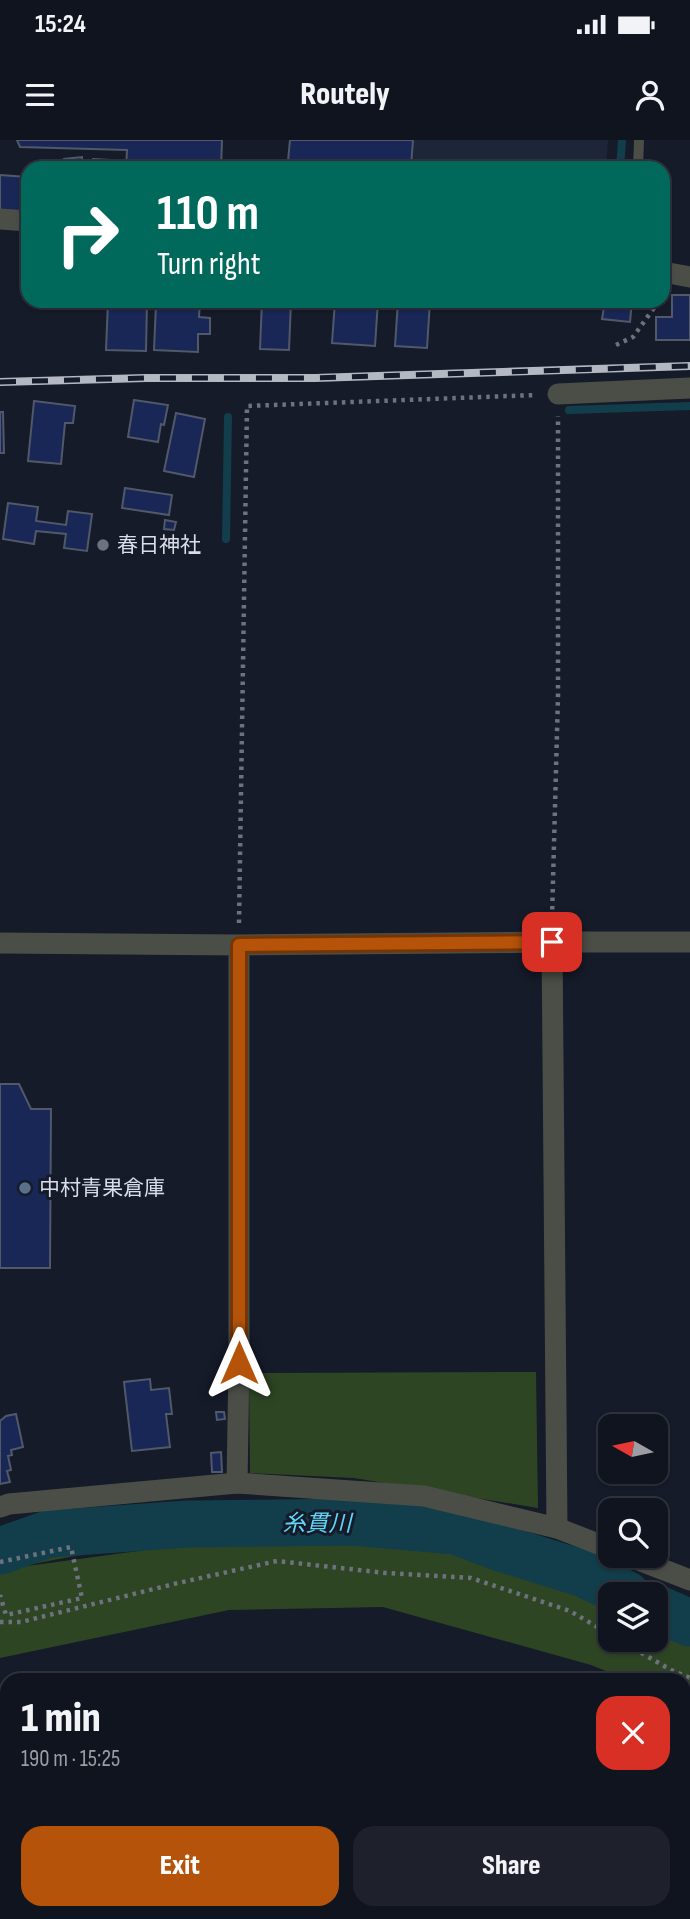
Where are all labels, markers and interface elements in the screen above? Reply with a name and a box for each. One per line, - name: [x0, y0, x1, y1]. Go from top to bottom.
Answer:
- text: 15:24: [35, 9, 86, 40]
- text: Routely: [300, 75, 390, 114]
- icon: menu: [21, 76, 59, 114]
- icon: person: [631, 76, 669, 114]
- text: 110 m: [157, 185, 259, 244]
- icon: right: [42, 189, 133, 280]
- text: Turn right: [157, 245, 261, 284]
- place label: 春日神社: [117, 533, 201, 558]
- marker: 春日神社: [95, 537, 111, 553]
- pin: [522, 912, 582, 972]
- icon: arrive: [533, 923, 571, 961]
- place label: 中村青果倉庫: [39, 1176, 165, 1201]
- marker: 中村青果倉庫: [17, 1180, 33, 1196]
- position arrow: [202, 1326, 276, 1400]
- north arrow: [598, 1414, 668, 1484]
- map controls: [598, 1414, 668, 1652]
- button: search: [598, 1498, 668, 1568]
- water label: 糸貫川: [283, 1510, 355, 1538]
- button: layers: [598, 1582, 668, 1652]
- text: 1 min: [21, 1693, 101, 1744]
- button: close: [596, 1696, 670, 1770]
- text: 190 m · 15:25: [21, 1745, 120, 1773]
- button: Exit: [21, 1826, 339, 1906]
- button: Share: [353, 1826, 670, 1906]

